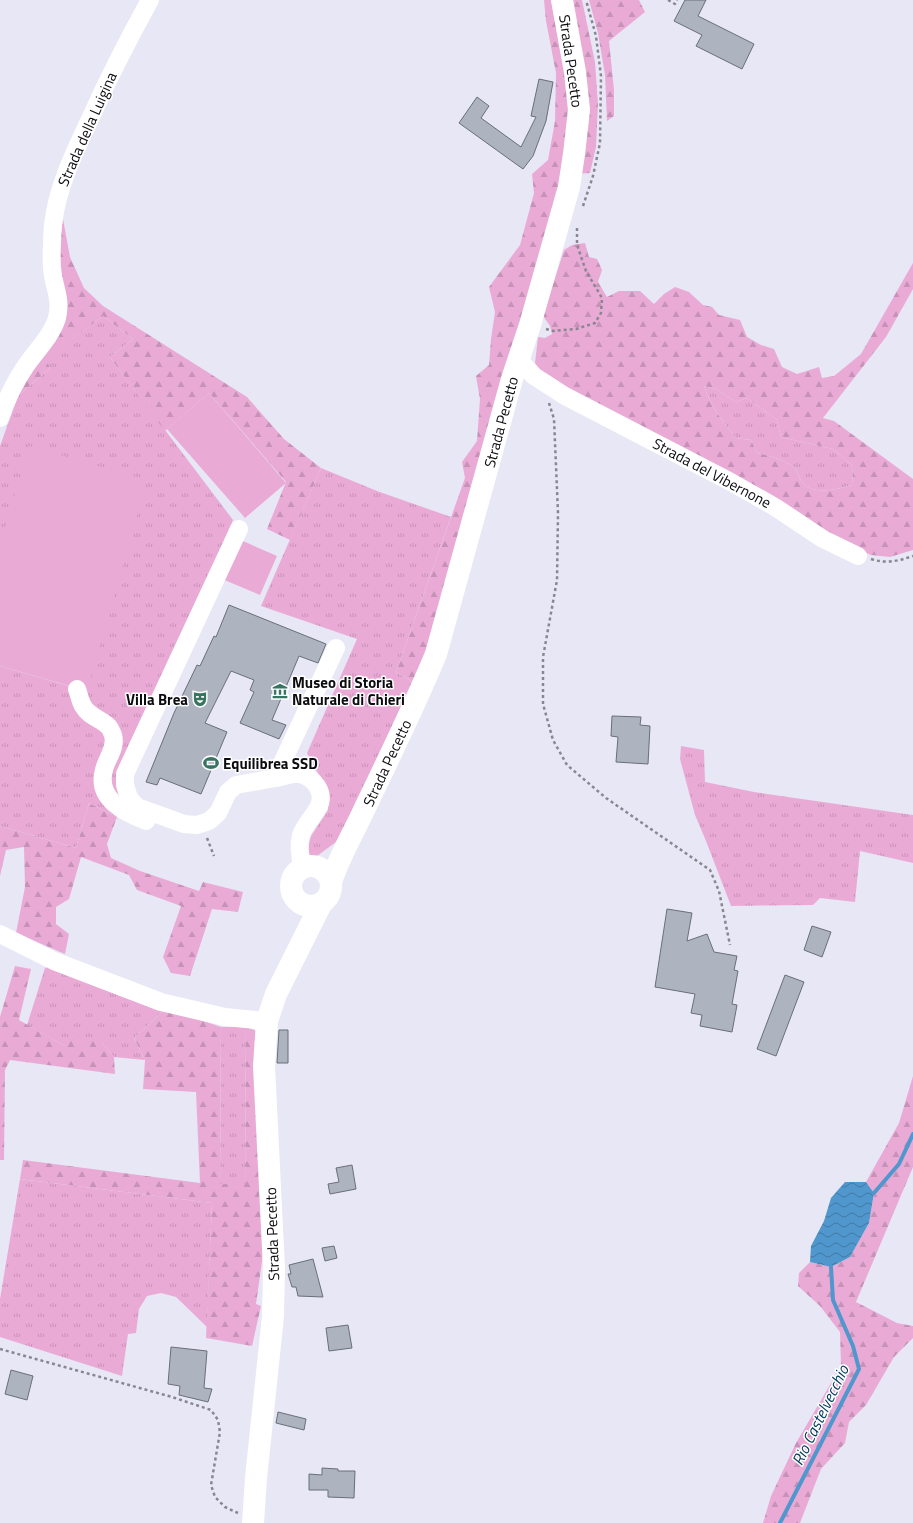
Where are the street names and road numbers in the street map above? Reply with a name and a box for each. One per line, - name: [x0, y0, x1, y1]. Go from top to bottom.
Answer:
- street label: Strada Pecetto: [553, 13, 589, 109]
- street label: Strada della Luigina: [51, 68, 123, 190]
- street label: Strada Pecetto: [478, 374, 524, 470]
- street label: Strada del Vibernone: [649, 432, 775, 514]
- street label: Strada Pecetto: [357, 716, 417, 810]
- street label: Strada Pecetto: [259, 1187, 285, 1281]

